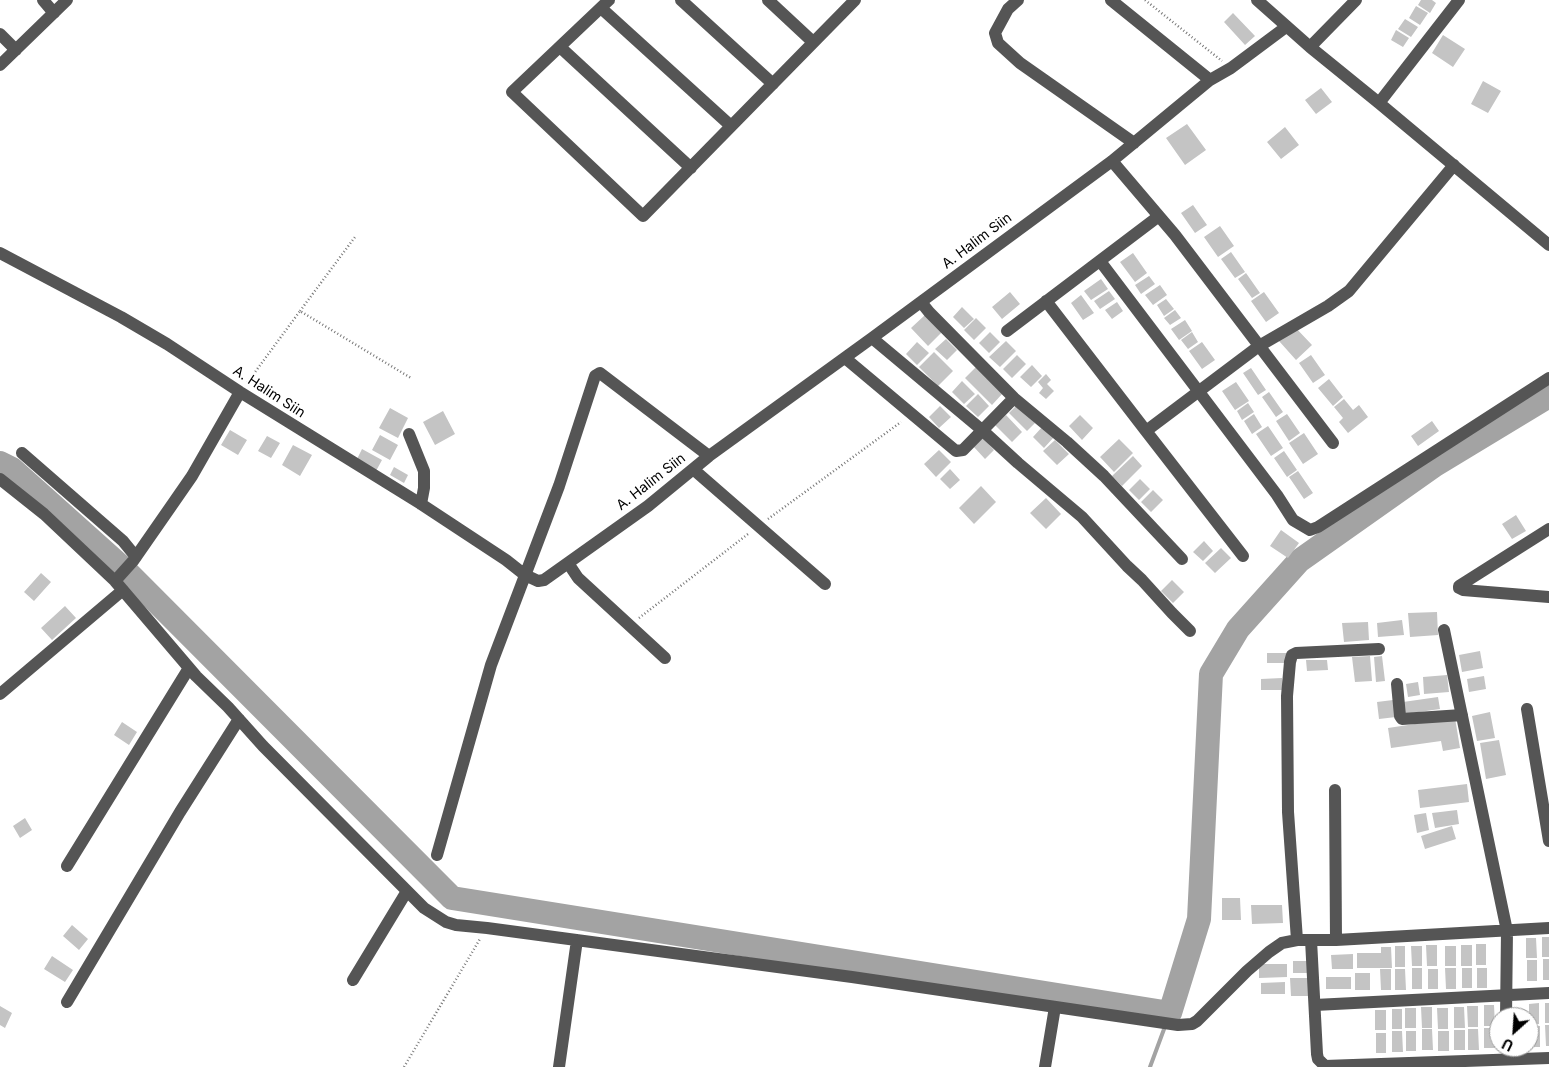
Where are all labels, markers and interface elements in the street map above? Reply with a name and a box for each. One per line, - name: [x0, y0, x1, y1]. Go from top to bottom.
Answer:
- street label: A. Halim Siin: [939, 209, 1015, 273]
- street label: A. Halim Siin: [230, 362, 308, 422]
- street label: A. Halim Siin: [613, 450, 689, 514]
- north arrow: [1489, 1007, 1539, 1057]
- text: U: [1499, 1035, 1516, 1055]

